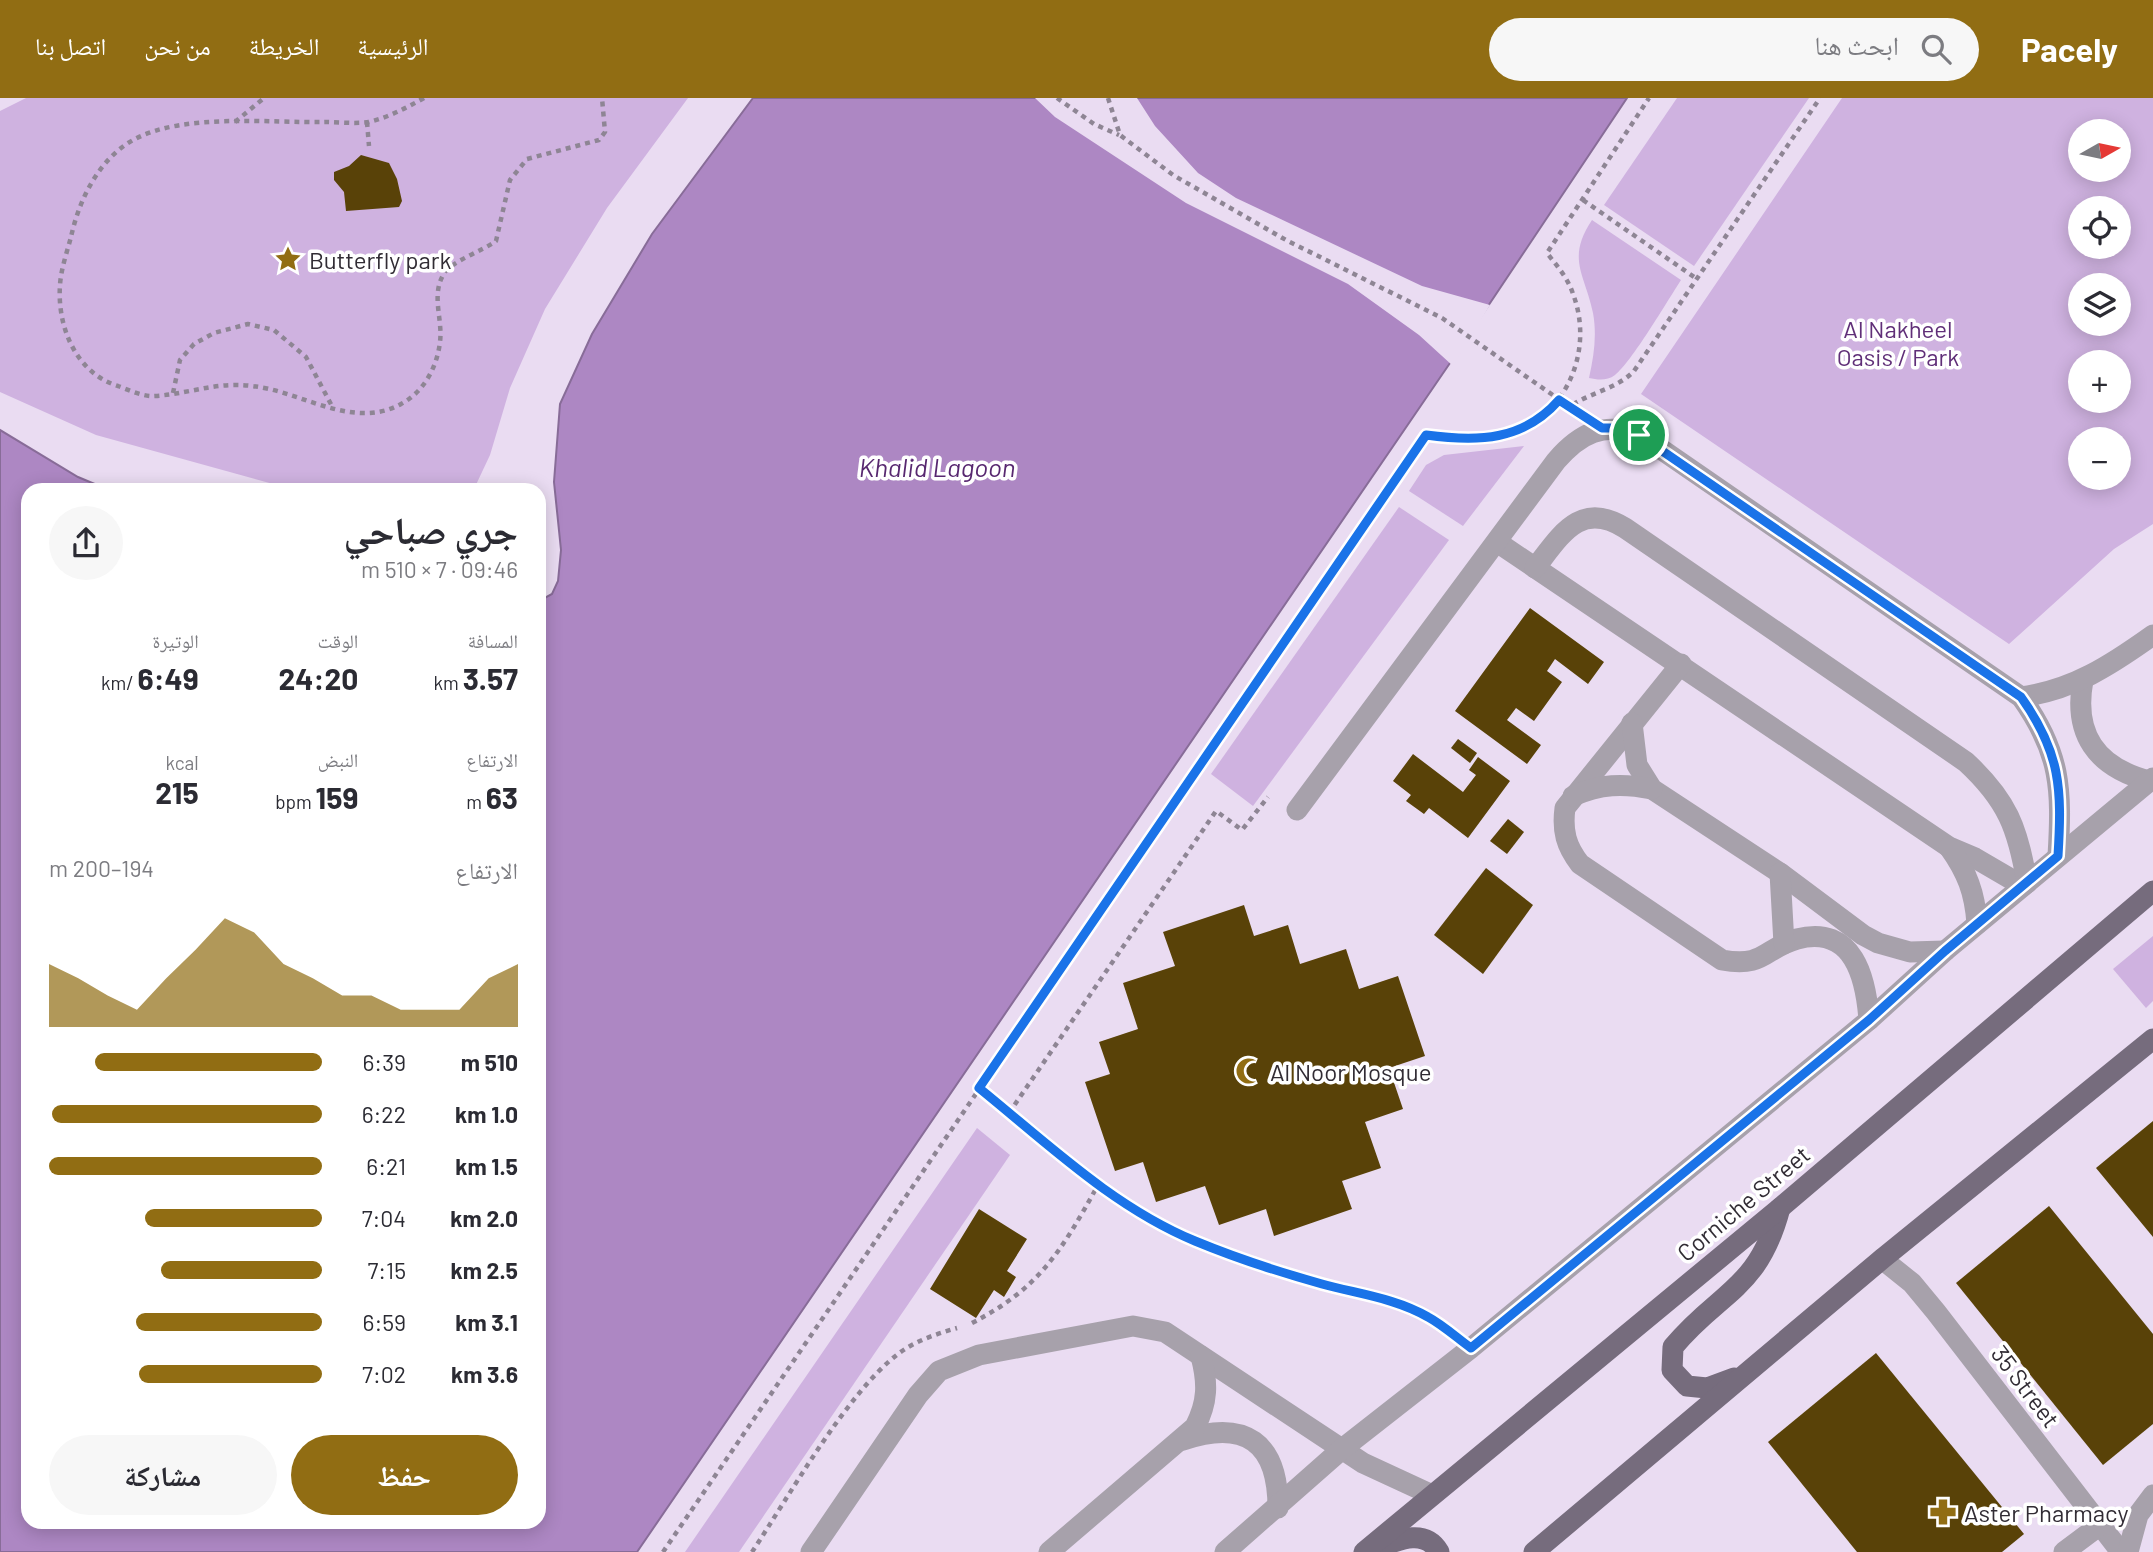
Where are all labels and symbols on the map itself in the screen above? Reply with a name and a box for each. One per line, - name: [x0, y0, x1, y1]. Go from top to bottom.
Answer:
- north arrow: [2068, 119, 2132, 182]
- place icon: Butterfly park: [273, 244, 303, 274]
- place label: Butterfly park: [309, 245, 451, 274]
- park label: Al Nakheel Oasis / Park: [1837, 314, 1959, 371]
- pin: [1609, 405, 1669, 465]
- water label: Khalid Lagoon: [859, 451, 1015, 482]
- mosque icon: Al Noor Mosque: [1234, 1056, 1264, 1086]
- place label: Al Noor Mosque: [1270, 1057, 1432, 1086]
- street label: Corniche Street: [1671, 1139, 1815, 1267]
- street label: 35 Street: [1986, 1339, 2066, 1433]
- pharmacy icon: Aster Pharmacy: [1928, 1497, 1958, 1527]
- place label: Aster Pharmacy: [1964, 1498, 2128, 1527]

